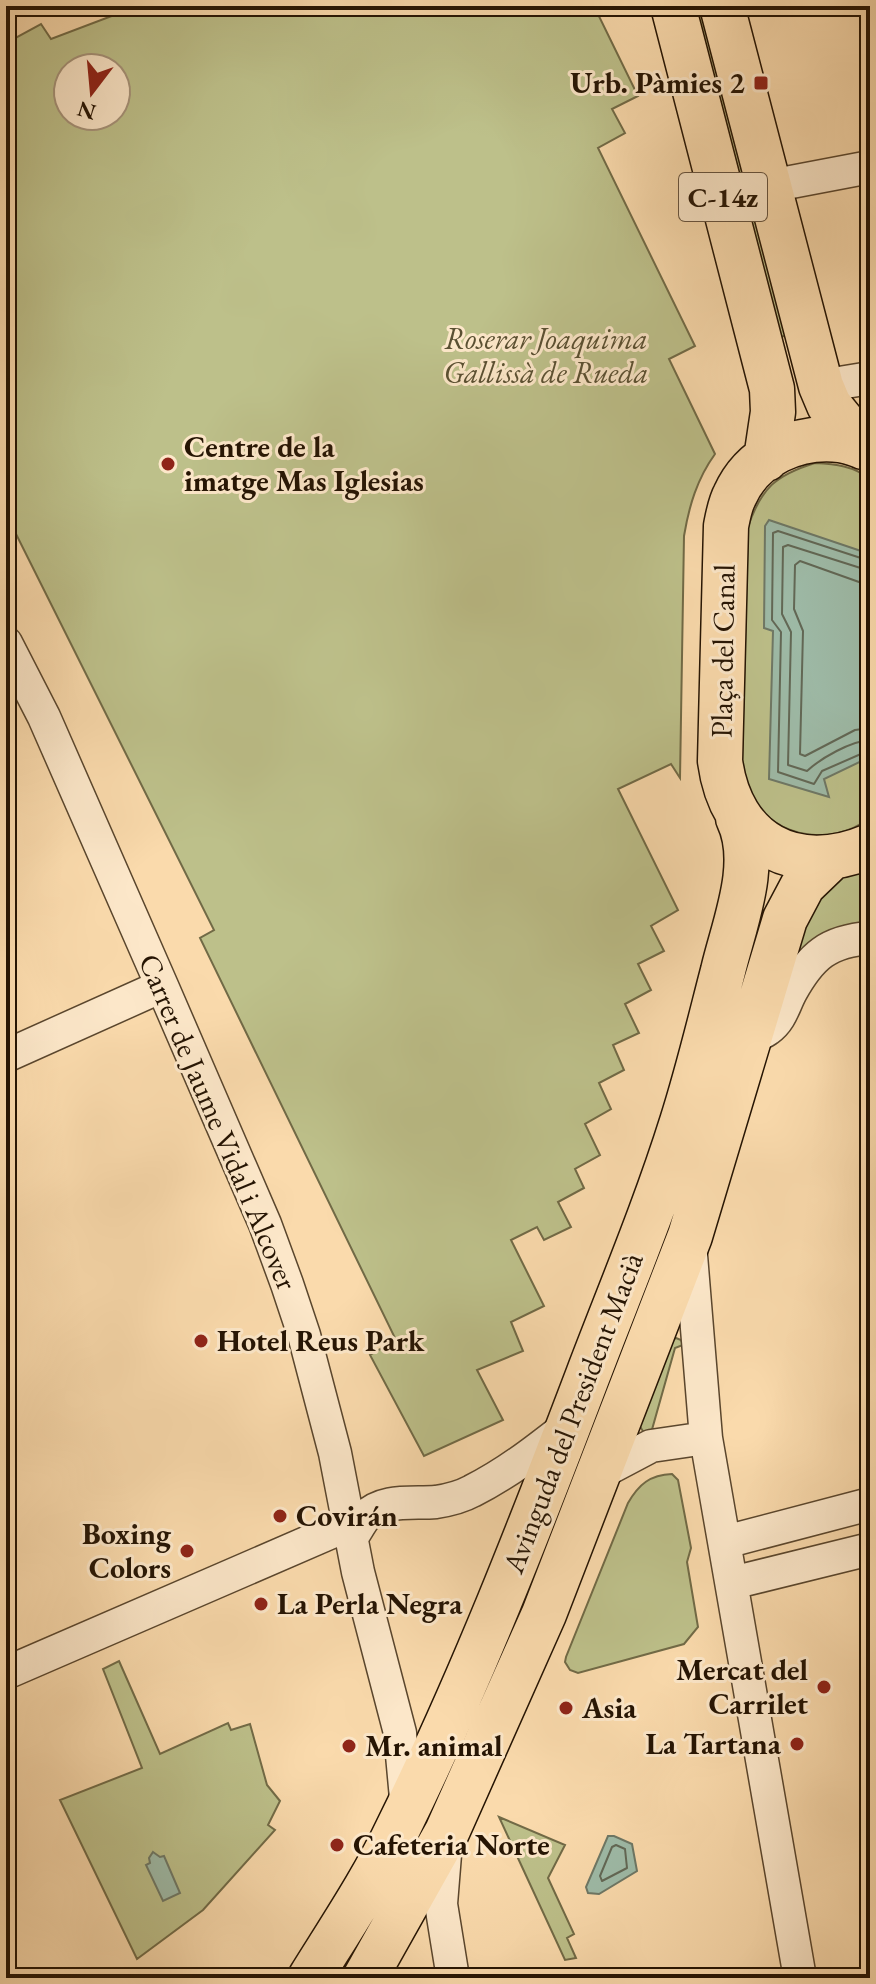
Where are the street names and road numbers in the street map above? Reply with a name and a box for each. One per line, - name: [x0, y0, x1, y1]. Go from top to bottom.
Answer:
- road number: C-14z: [679, 173, 767, 221]
- street label: Plaça del Canal: [701, 564, 744, 738]
- street label: Carrer de Jaume Vidal i Alcover: [130, 948, 307, 1296]
- street label: Avinguda del President Macià: [493, 1247, 652, 1580]

